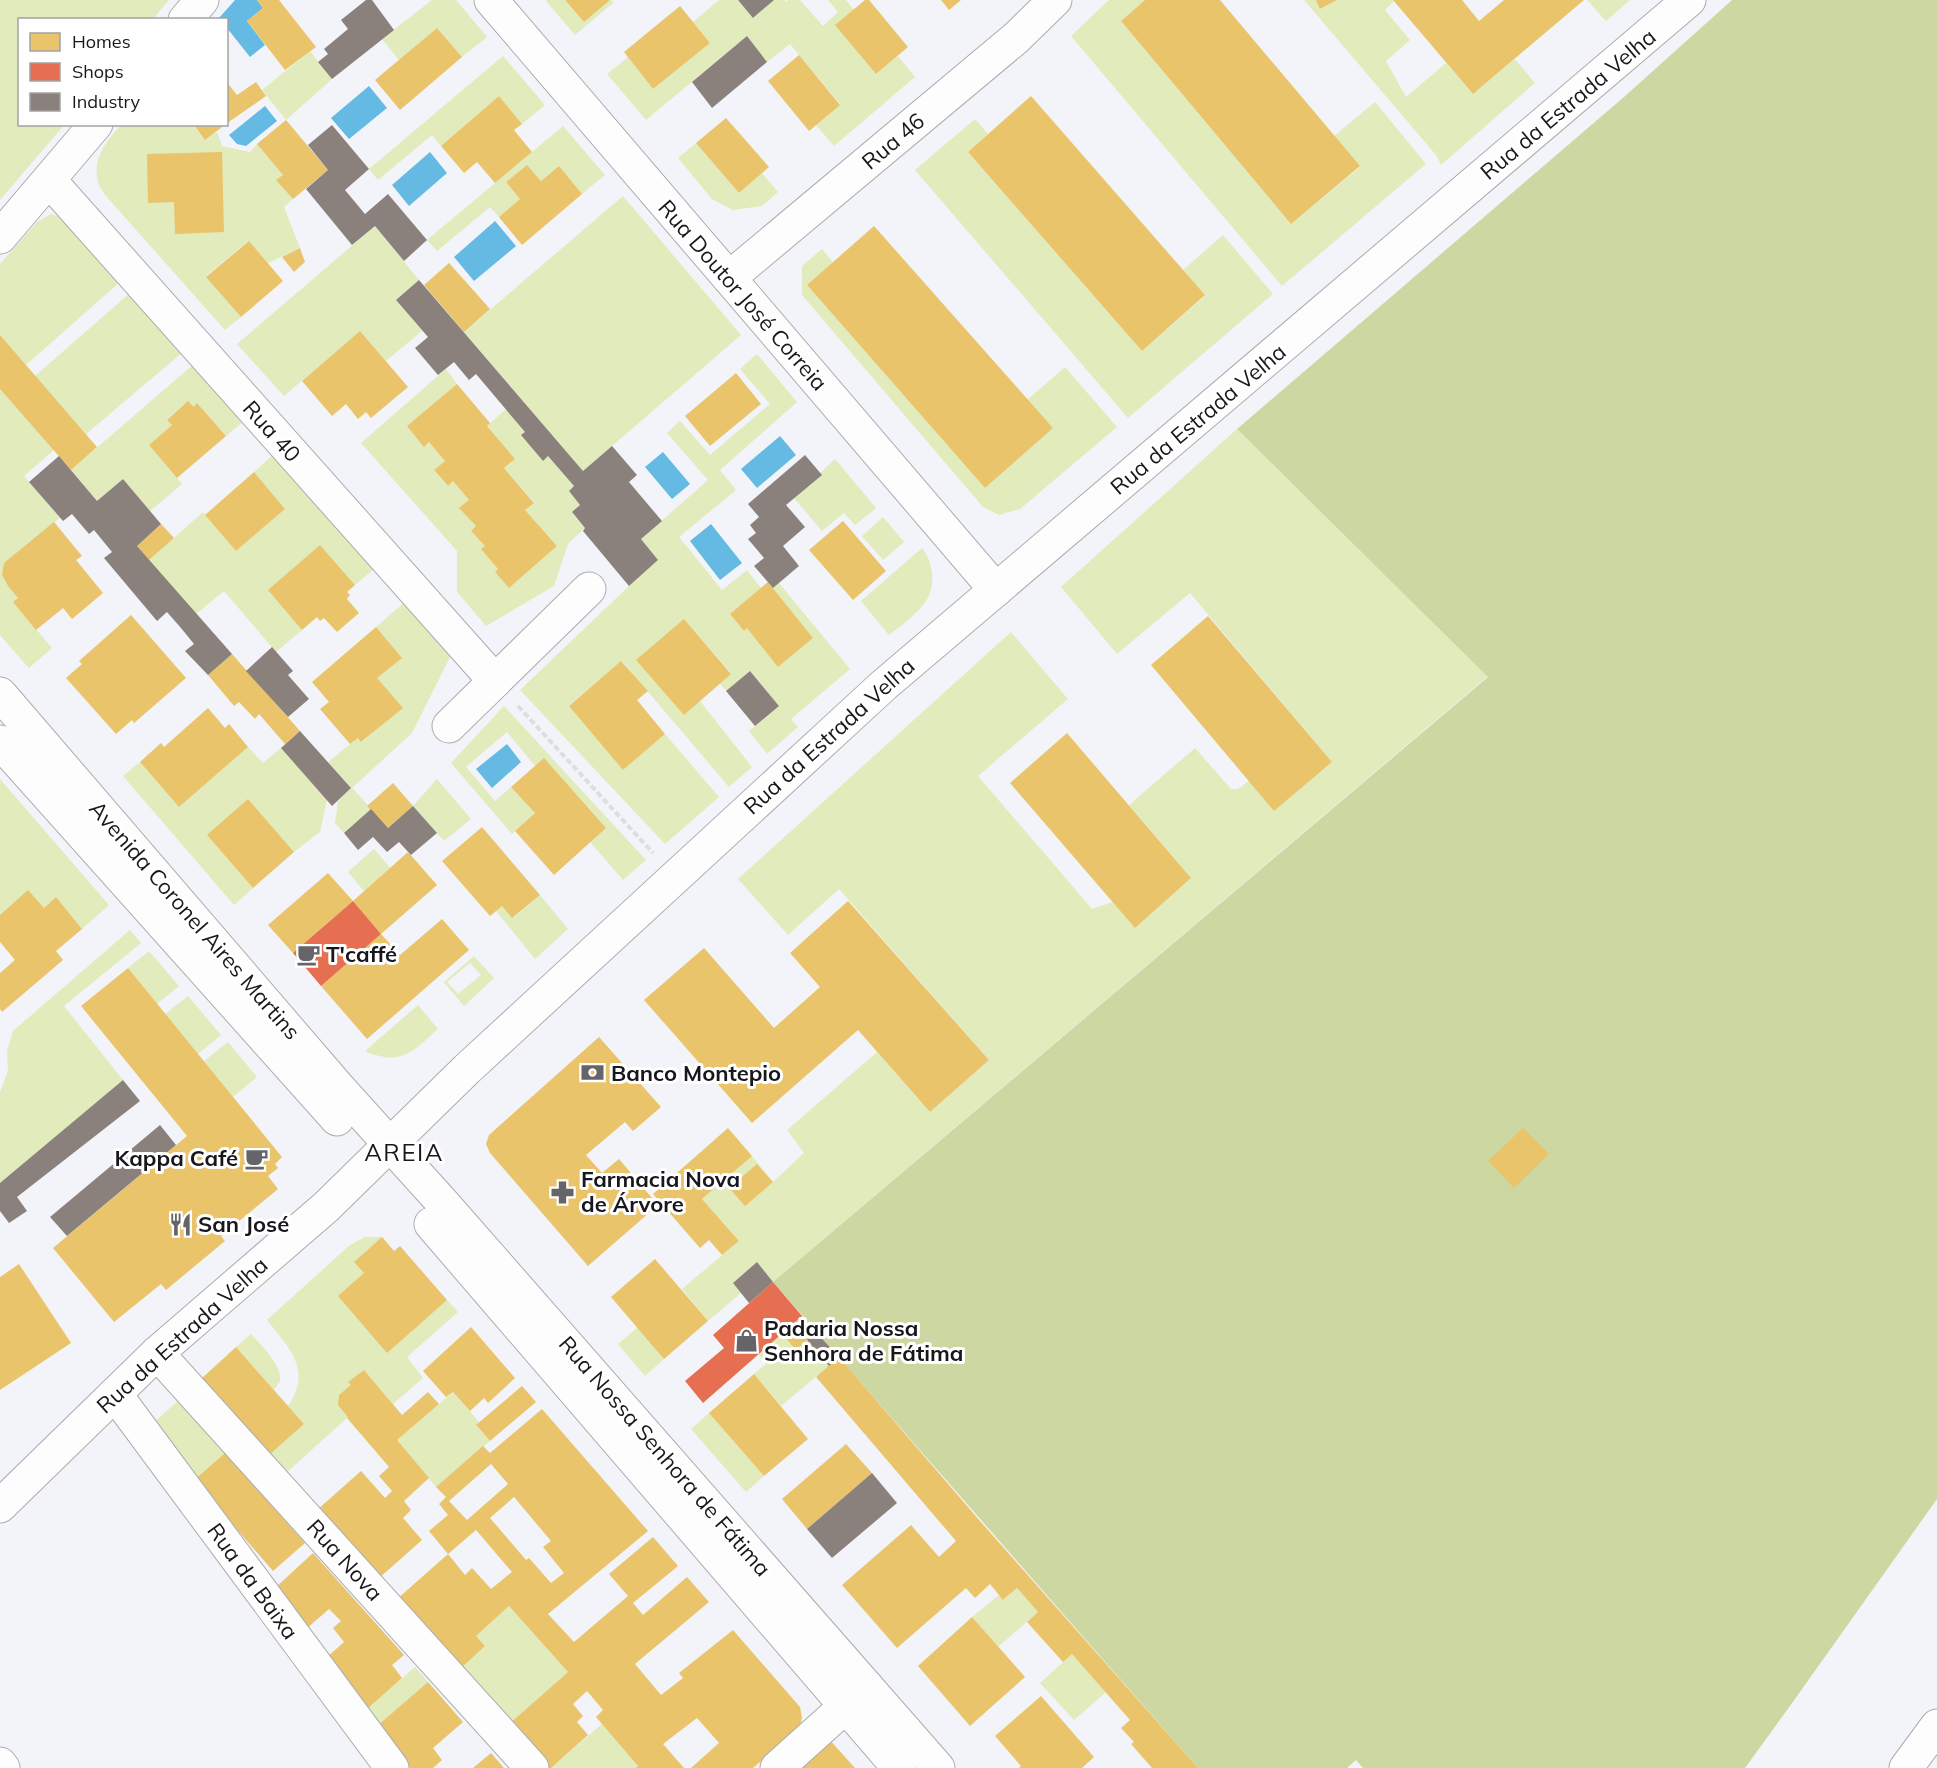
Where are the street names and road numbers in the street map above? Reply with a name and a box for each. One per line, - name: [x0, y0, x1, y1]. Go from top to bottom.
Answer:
- street label: Rua da Estrada Velha: [1474, 22, 1662, 186]
- street label: Rua 46: [856, 107, 930, 175]
- street label: Rua Doutor José Correia: [652, 194, 834, 396]
- street label: Rua da Estrada Velha: [1104, 337, 1292, 501]
- street label: Rua 40: [237, 394, 307, 468]
- street label: Rua da Estrada Velha: [738, 652, 920, 820]
- street label: Avenida Coronel Aires Martins: [83, 795, 307, 1045]
- street label: Rua da Estrada Velha: [91, 1251, 273, 1419]
- street label: Rua Nossa Senhora de Fátima: [553, 1330, 777, 1582]
- street label: Rua Nova: [301, 1513, 389, 1607]
- street label: Rua da Baixa: [201, 1517, 305, 1645]

